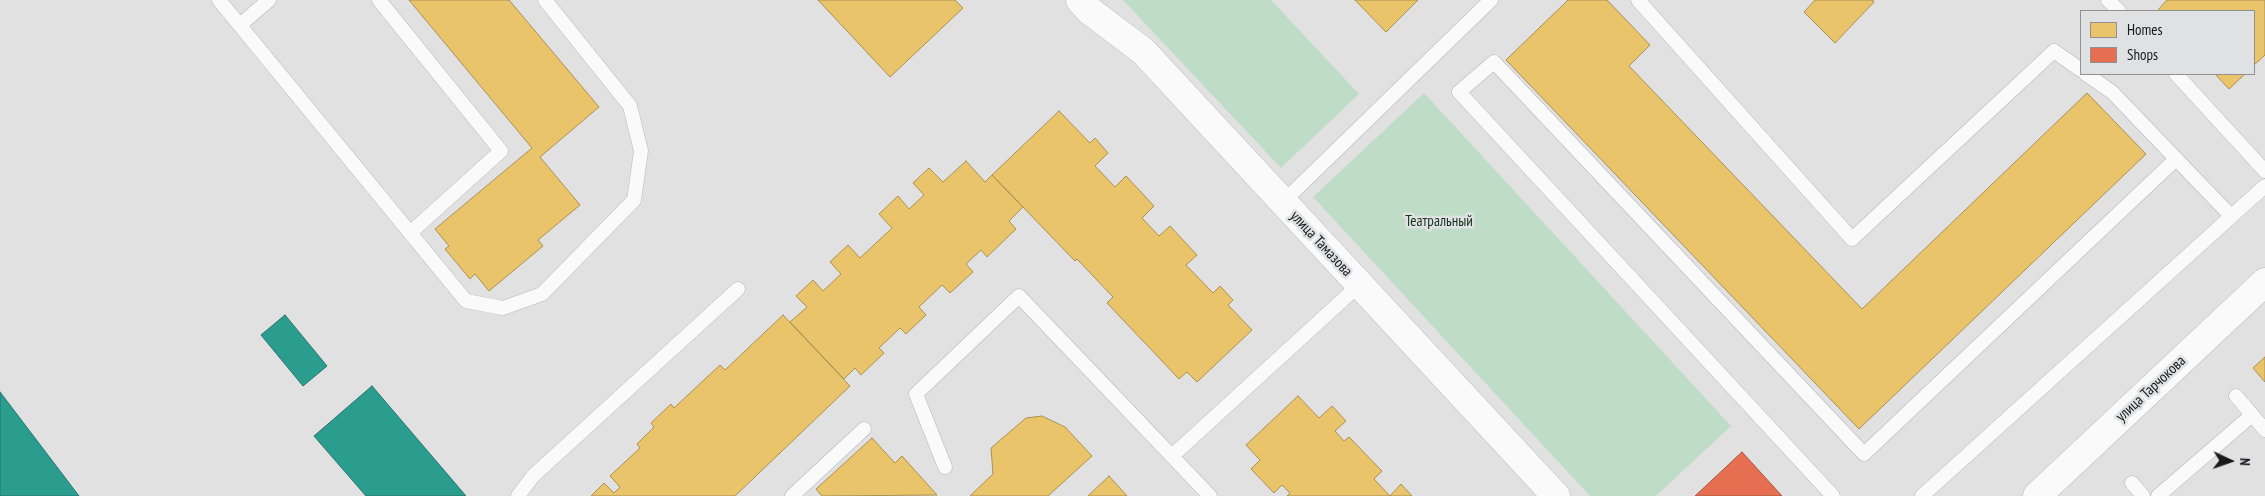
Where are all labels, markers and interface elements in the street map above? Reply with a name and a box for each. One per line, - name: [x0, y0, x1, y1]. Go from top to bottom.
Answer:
- legend: [2080, 10, 2255, 75]
- text: Homes: [2127, 20, 2163, 39]
- text: Shops: [2127, 45, 2158, 64]
- street label: улица Тамазова: [1286, 208, 1356, 280]
- park label: Театральный: [1405, 213, 1473, 231]
- street label: улица Тарчокова: [2113, 352, 2189, 426]
- north arrow: [2205, 436, 2255, 486]
- text: N: [2236, 458, 2254, 466]

